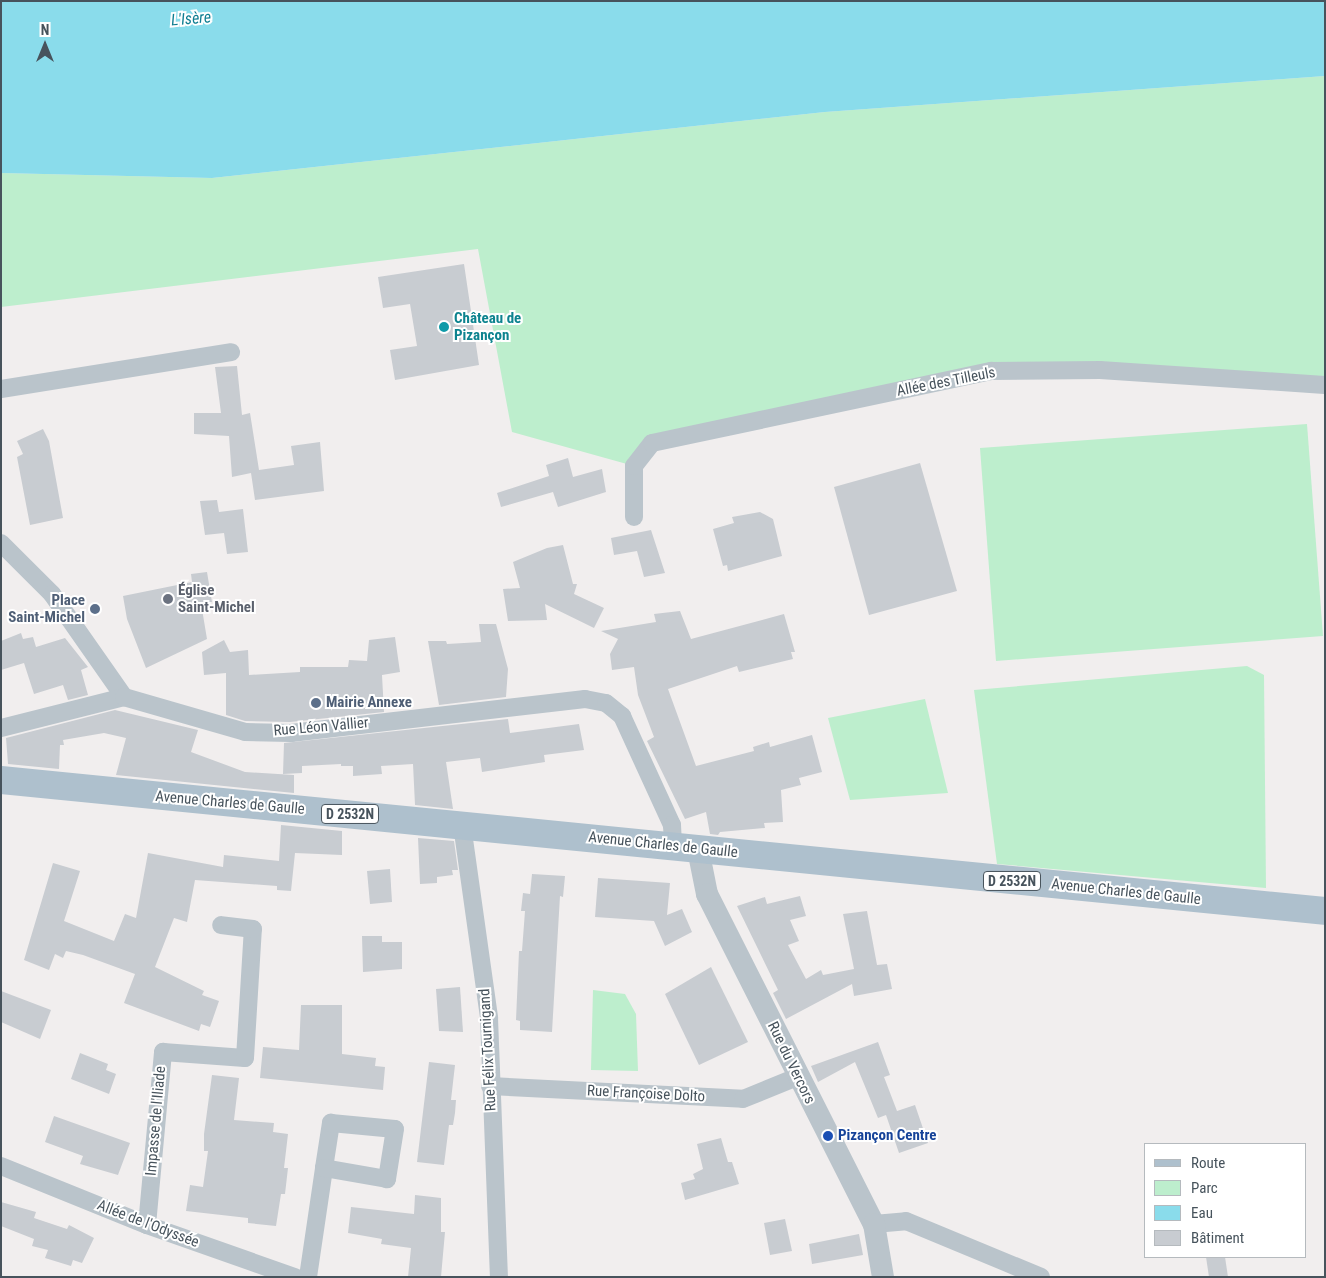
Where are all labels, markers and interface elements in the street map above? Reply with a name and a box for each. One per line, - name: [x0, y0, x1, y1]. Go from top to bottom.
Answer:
- water label: L'Isère: [170, 8, 212, 30]
- north arrow: [20, 20, 70, 70]
- text: N: [41, 22, 49, 38]
- place label: Château de Pizançon: [454, 309, 521, 344]
- marker: Château de Pizançon: [438, 321, 450, 333]
- street label: Allée des Tilleuls: [895, 364, 997, 400]
- place label: Église Saint-Michel: [178, 581, 255, 616]
- place label: Place Saint-Michel: [8, 591, 85, 626]
- marker: Église Saint-Michel: [162, 593, 174, 605]
- marker: Place Saint-Michel: [89, 603, 101, 615]
- place label: Mairie Annexe: [326, 694, 412, 712]
- marker: Mairie Annexe: [310, 697, 322, 709]
- street label: Rue Léon Vallier: [273, 714, 369, 740]
- street label: Avenue Charles de Gaulle: [154, 787, 306, 819]
- road number: D 2532N: [320, 802, 380, 826]
- street label: Avenue Charles de Gaulle: [587, 828, 739, 862]
- road number: D 2532N: [982, 869, 1042, 892]
- street label: Avenue Charles de Gaulle: [1050, 875, 1202, 909]
- street label: Rue Félix Tournigand: [476, 988, 500, 1112]
- street label: Rue du Vercors: [763, 1019, 819, 1107]
- street label: Impasse de l'Iliade: [142, 1065, 170, 1177]
- street label: Rue Françoise Dolto: [587, 1082, 705, 1106]
- place label: Pizançon Centre: [838, 1127, 936, 1145]
- marker: Pizançon Centre: [822, 1130, 834, 1142]
- legend: [1144, 1143, 1306, 1258]
- text: Route: [1191, 1154, 1225, 1172]
- text: Parc: [1191, 1179, 1218, 1197]
- street label: Allée de l'Odyssée: [95, 1196, 201, 1252]
- text: Eau: [1191, 1204, 1213, 1222]
- text: Bâtiment: [1191, 1229, 1244, 1247]

